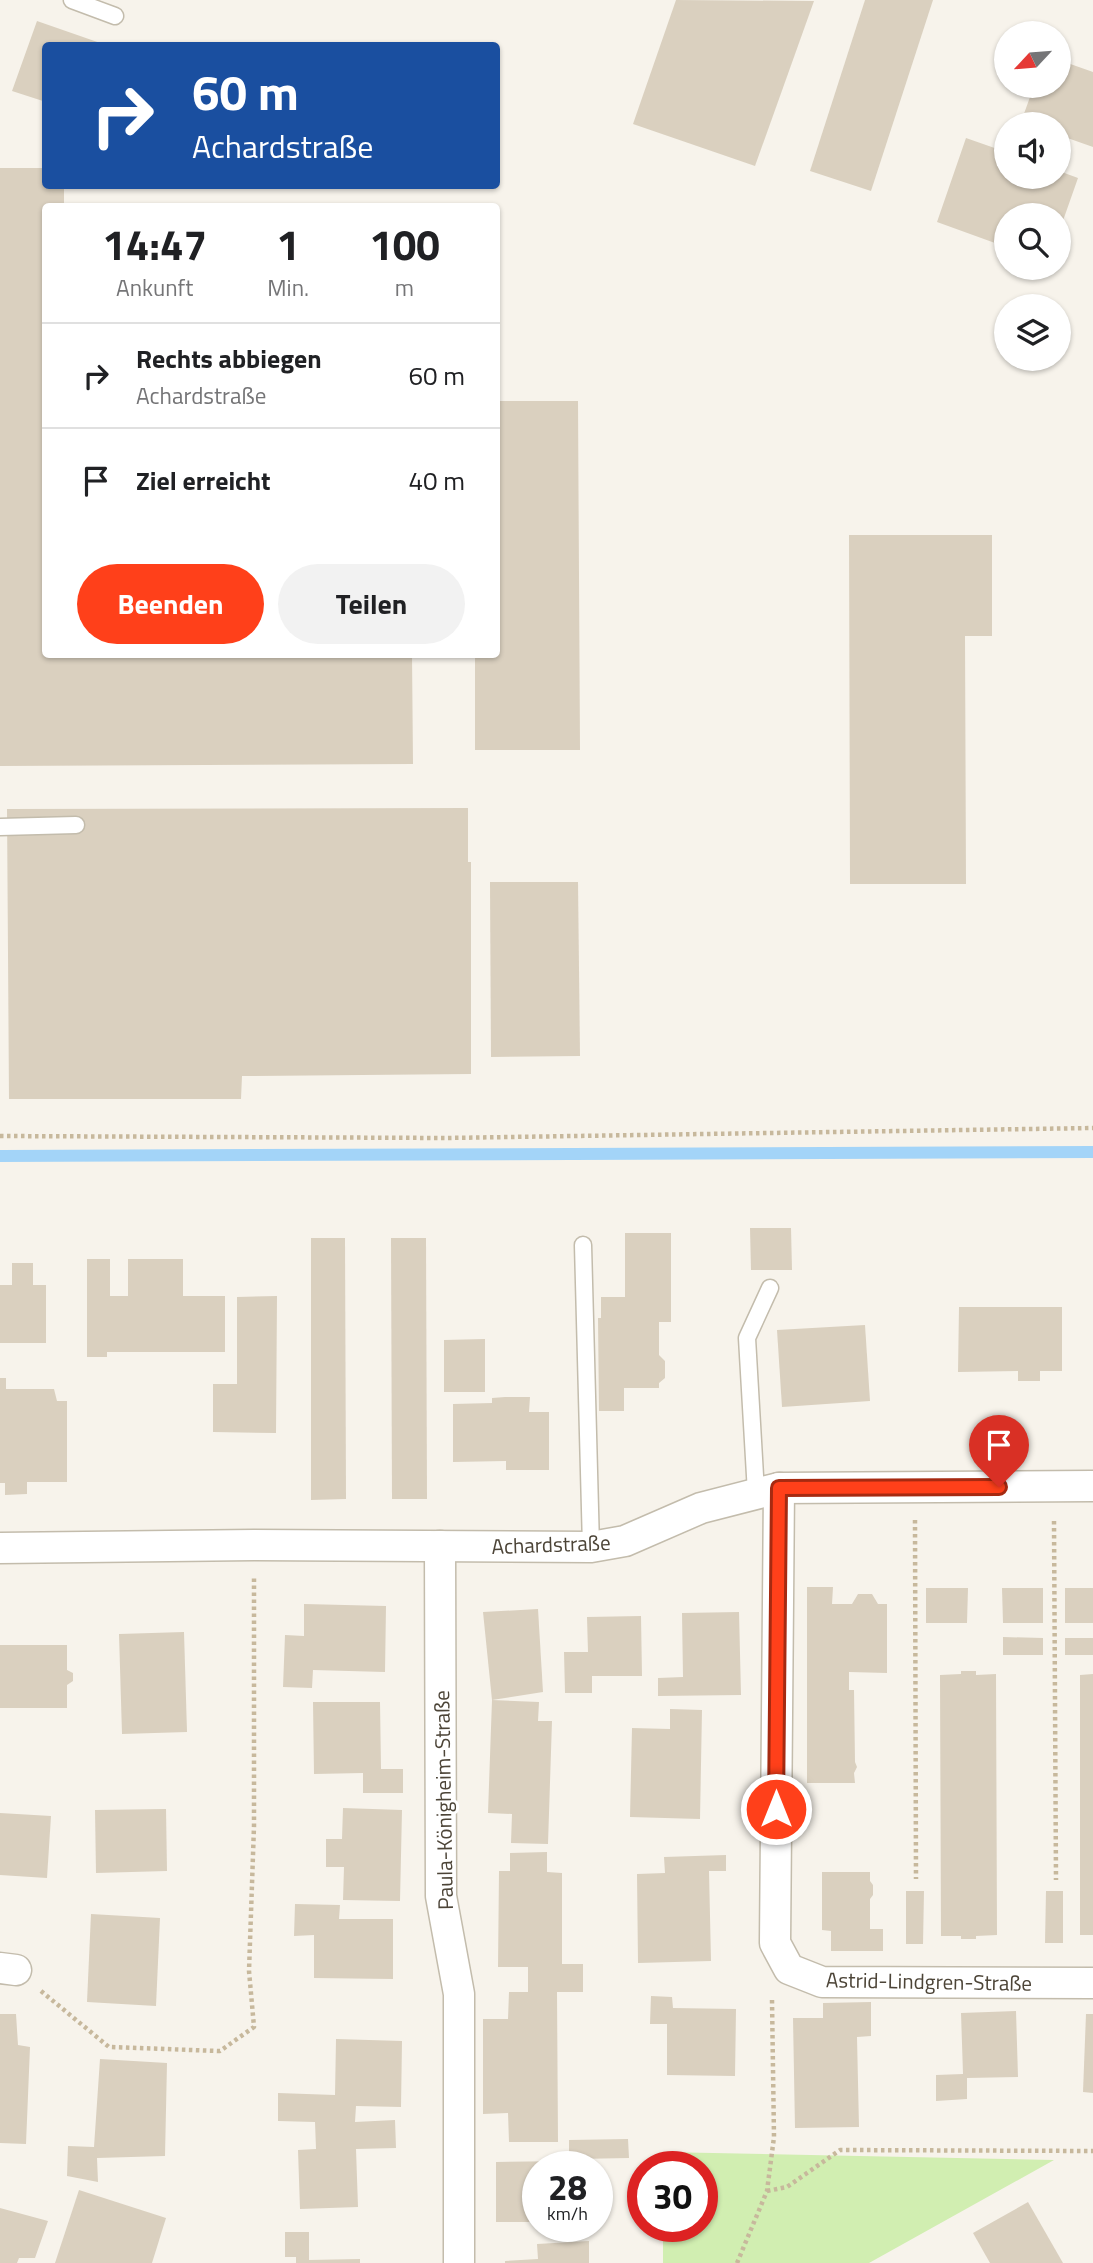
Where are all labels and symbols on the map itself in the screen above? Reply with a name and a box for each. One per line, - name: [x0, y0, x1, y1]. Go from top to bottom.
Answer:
- north arrow: [994, 21, 1071, 98]
- pin: [969, 1415, 1029, 1487]
- street label: Achardstraße: [491, 1526, 611, 1562]
- street label: Paula-Königheim-Straße: [425, 1690, 461, 1910]
- position arrow: [739, 1772, 813, 1846]
- street label: Astrid-Lindgren-Straße: [826, 1963, 1032, 1999]
- speed limit sign: 30: [627, 2151, 718, 2242]

